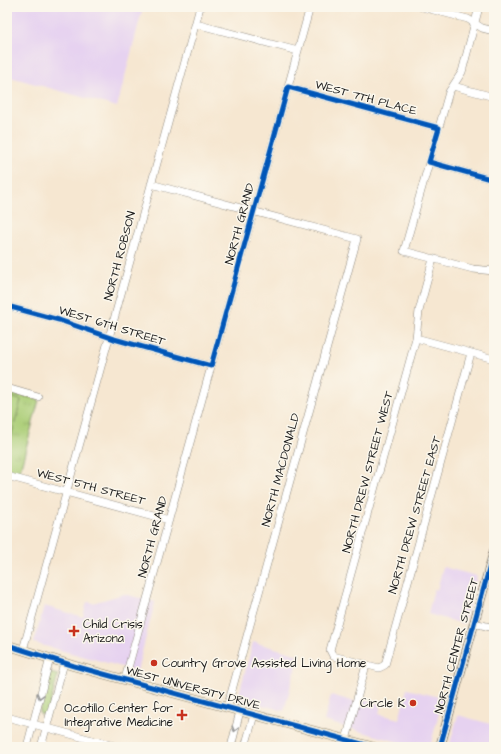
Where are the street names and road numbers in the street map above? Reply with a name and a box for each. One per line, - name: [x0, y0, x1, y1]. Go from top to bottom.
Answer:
- street label: WEST 7TH PLACE: [313, 76, 419, 120]
- street label: NORTH GRAND: [221, 181, 259, 267]
- street label: NORTH ROBSON: [100, 209, 140, 303]
- street label: WEST 6TH STREET: [56, 302, 168, 350]
- street label: NORTH DREW STREET WEST: [338, 389, 398, 555]
- street label: NORTH MACDONALD: [258, 411, 304, 529]
- street label: NORTH DREW STREET EAST: [384, 434, 446, 596]
- street label: WEST 5TH STREET: [35, 464, 148, 510]
- street label: NORTH GRAND: [134, 494, 172, 580]
- street label: NORTH CENTER STREET: [431, 576, 483, 716]
- street label: WEST UNIVERSITY DRIVE: [124, 662, 262, 714]

